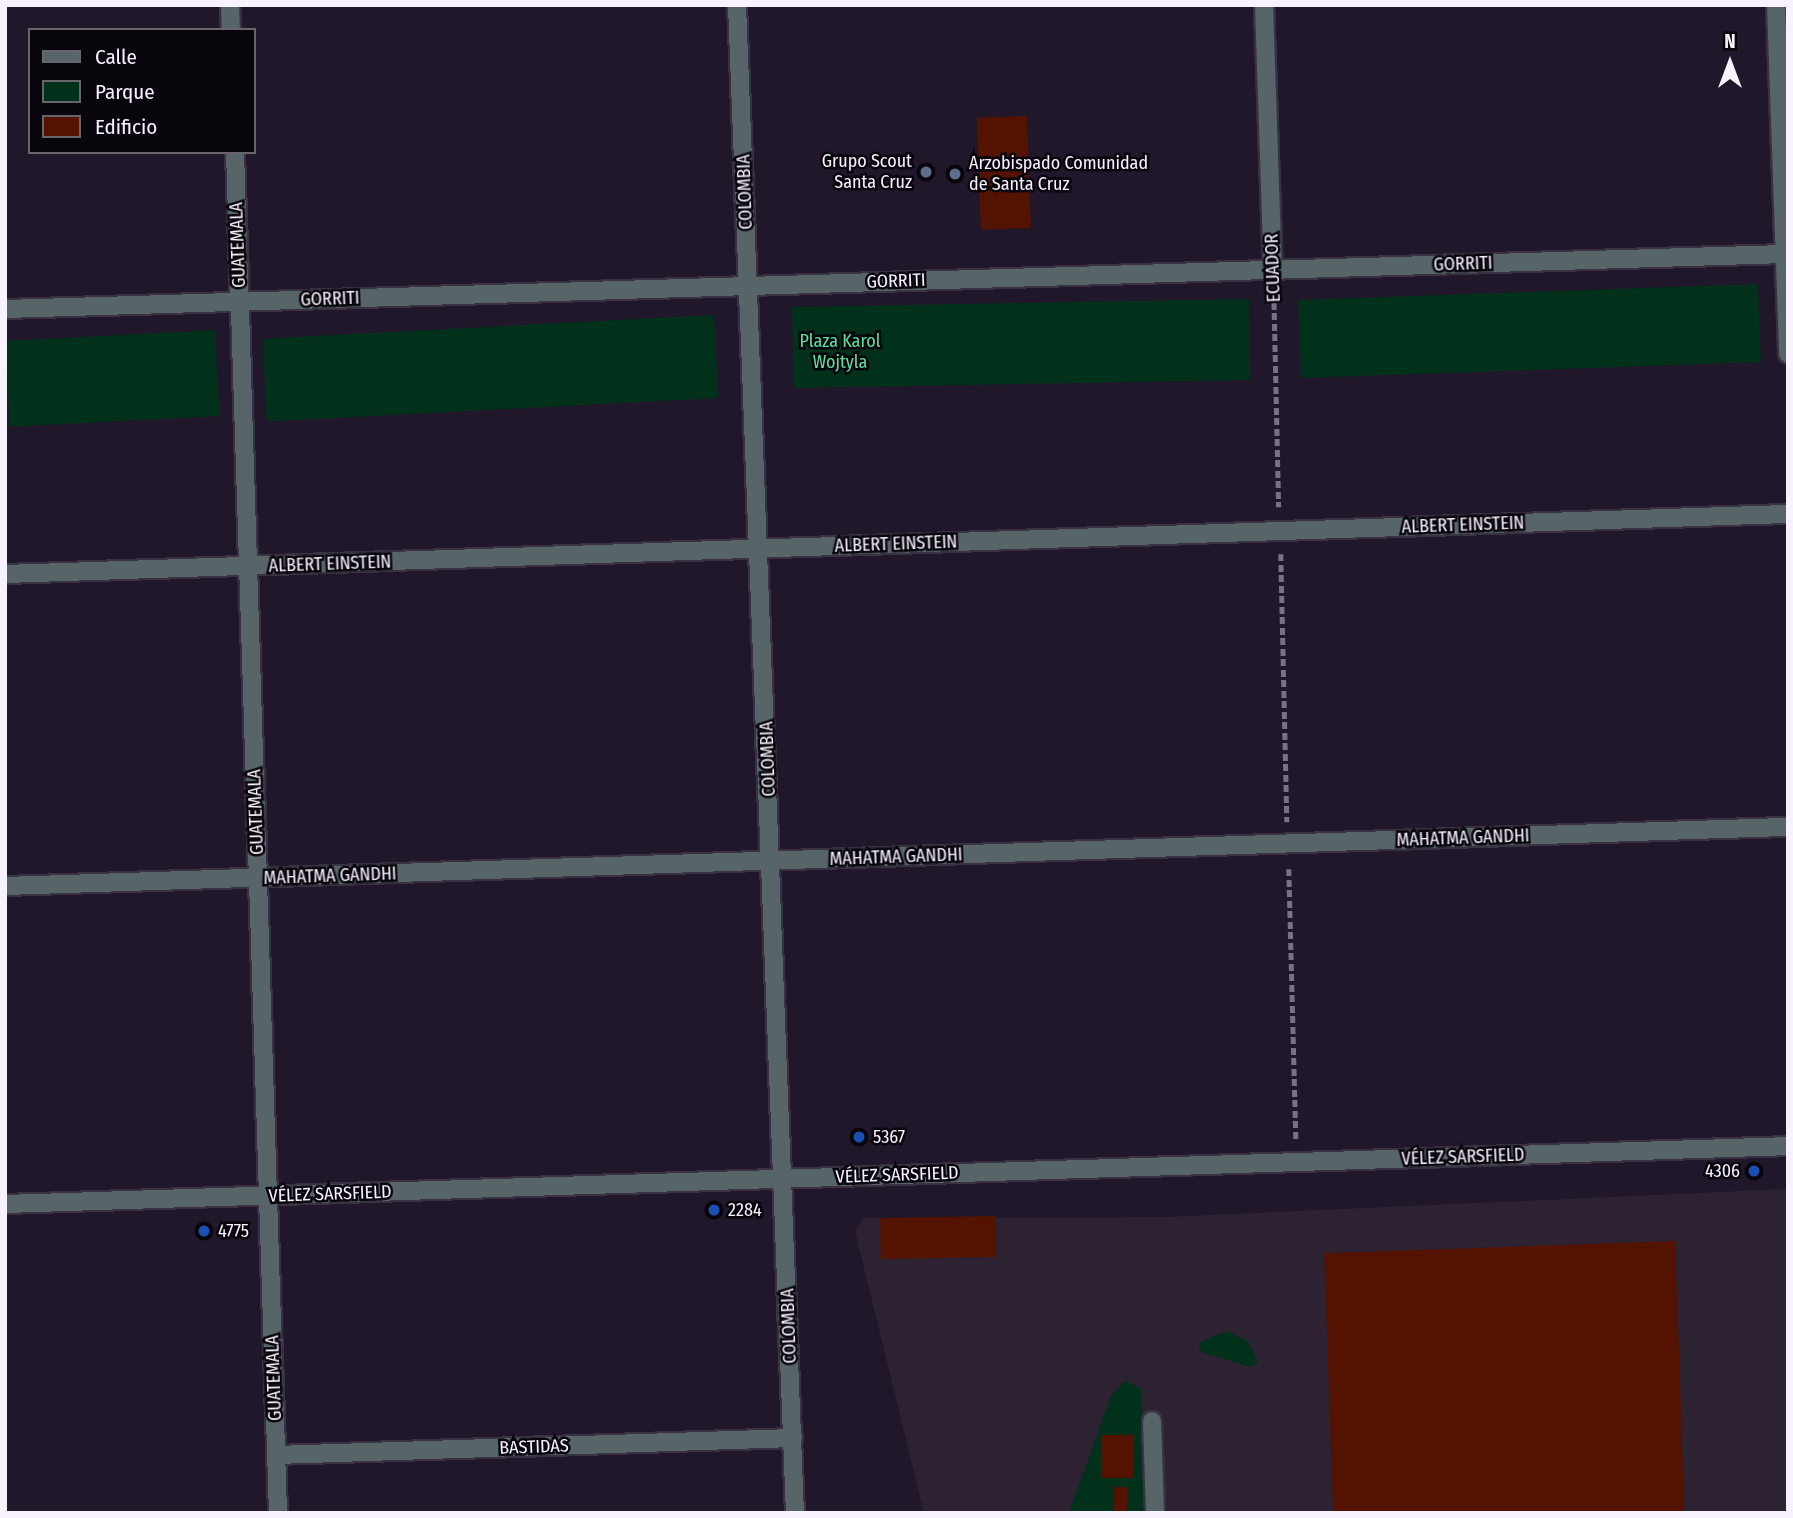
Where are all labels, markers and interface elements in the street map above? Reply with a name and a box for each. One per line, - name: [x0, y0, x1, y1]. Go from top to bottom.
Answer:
- legend: [28, 28, 256, 154]
- north arrow: [1695, 28, 1765, 98]
- text: N: [1724, 30, 1736, 53]
- text: Calle: [95, 44, 137, 70]
- text: Parque: [95, 79, 155, 105]
- text: Edificio: [95, 114, 157, 140]
- place label: Grupo Scout Santa Cruz: [822, 151, 912, 194]
- place label: Arzobispado Comunidad de Santa Cruz: [969, 153, 1148, 196]
- street label: COLOMBIA: [733, 154, 757, 230]
- marker: Grupo Scout Santa Cruz: [918, 164, 934, 180]
- marker: Arzobispado Comunidad de Santa Cruz: [947, 166, 963, 182]
- street label: GUATEMALA: [226, 202, 250, 288]
- street label: ECUADOR: [1261, 233, 1285, 303]
- street label: GORRITI: [1433, 252, 1493, 276]
- street label: GORRITI: [866, 269, 926, 293]
- street label: GORRITI: [300, 287, 360, 311]
- park label: Plaza Karol Wojtyla: [800, 331, 880, 374]
- street label: ALBERT EINSTEIN: [1401, 512, 1525, 538]
- street label: ALBERT EINSTEIN: [834, 531, 958, 557]
- street label: ALBERT EINSTEIN: [268, 551, 392, 577]
- street label: COLOMBIA: [756, 721, 780, 797]
- street label: GUATEMALA: [244, 769, 268, 855]
- street label: MAHATMA GANDHI: [1396, 825, 1530, 851]
- street label: MAHATMA GANDHI: [829, 844, 963, 870]
- street label: MAHATMA GANDHI: [263, 863, 397, 889]
- place label: 5367: [873, 1126, 905, 1148]
- marker: 5367: [851, 1129, 867, 1145]
- street label: VÉLEZ SARSFIELD: [1401, 1144, 1525, 1170]
- place label: 4306: [1705, 1160, 1740, 1182]
- street label: VÉLEZ SARSFIELD: [835, 1162, 959, 1188]
- marker: 4306: [1746, 1163, 1762, 1179]
- street label: VÉLEZ SARSFIELD: [268, 1181, 392, 1207]
- place label: 2284: [728, 1199, 762, 1221]
- marker: 2284: [706, 1202, 722, 1218]
- place label: 4775: [218, 1220, 249, 1242]
- marker: 4775: [196, 1223, 212, 1239]
- street label: COLOMBIA: [777, 1288, 801, 1364]
- street label: GUATEMALA: [262, 1335, 286, 1421]
- street label: BASTIDAS: [499, 1435, 569, 1459]

